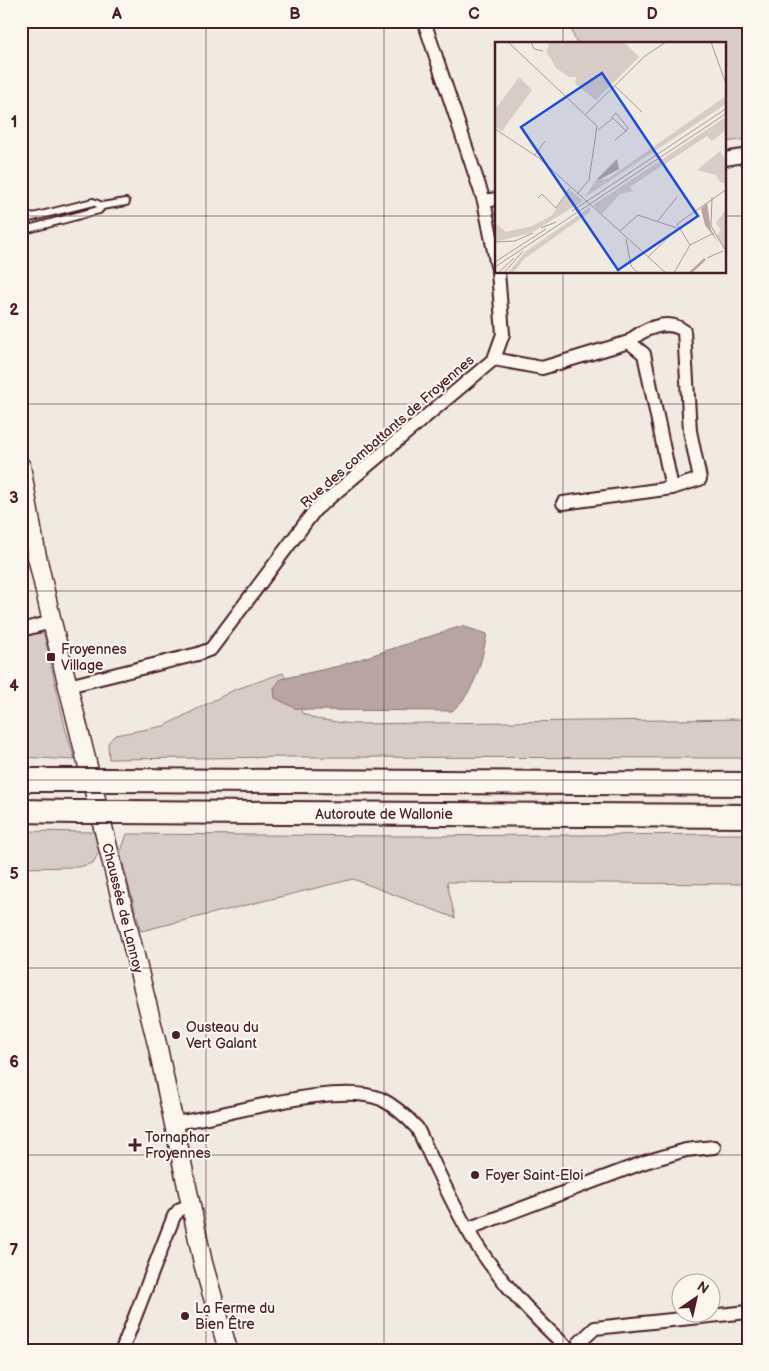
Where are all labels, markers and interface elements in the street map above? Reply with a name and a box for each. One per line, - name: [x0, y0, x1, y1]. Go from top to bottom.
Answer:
- text: A: [111, 5, 122, 24]
- text: B: [289, 5, 301, 24]
- text: C: [468, 5, 480, 24]
- text: D: [646, 5, 658, 24]
- inset map: [495, 42, 726, 274]
- text: 1: [11, 113, 17, 132]
- text: 2: [9, 301, 19, 320]
- street label: Rue des combattants de Froyennes: [297, 351, 478, 511]
- text: 3: [9, 489, 19, 508]
- place label: Froyennes Village: [61, 641, 127, 674]
- marker: Froyennes Village: [45, 651, 57, 663]
- text: 4: [9, 677, 19, 696]
- street label: Autoroute de Wallonie: [315, 806, 453, 823]
- street label: Chaussée de Lannoy: [98, 841, 147, 976]
- text: 5: [9, 865, 19, 884]
- place label: Ousteau du Vert Galant: [186, 1019, 259, 1052]
- marker: Ousteau du Vert Galant: [170, 1029, 182, 1041]
- text: 6: [9, 1053, 19, 1072]
- place label: Tornaphar Froyennes: [145, 1129, 211, 1162]
- marker: Tornaphar Froyennes: [129, 1139, 141, 1151]
- place label: Foyer Saint-Eloi: [485, 1167, 584, 1184]
- marker: Foyer Saint-Eloi: [469, 1169, 481, 1181]
- text: 7: [10, 1241, 19, 1260]
- north arrow: [672, 1274, 722, 1324]
- text: N: [694, 1278, 712, 1298]
- place label: La Ferme du Bien Être: [195, 1300, 275, 1333]
- marker: La Ferme du Bien Être: [179, 1310, 191, 1322]

